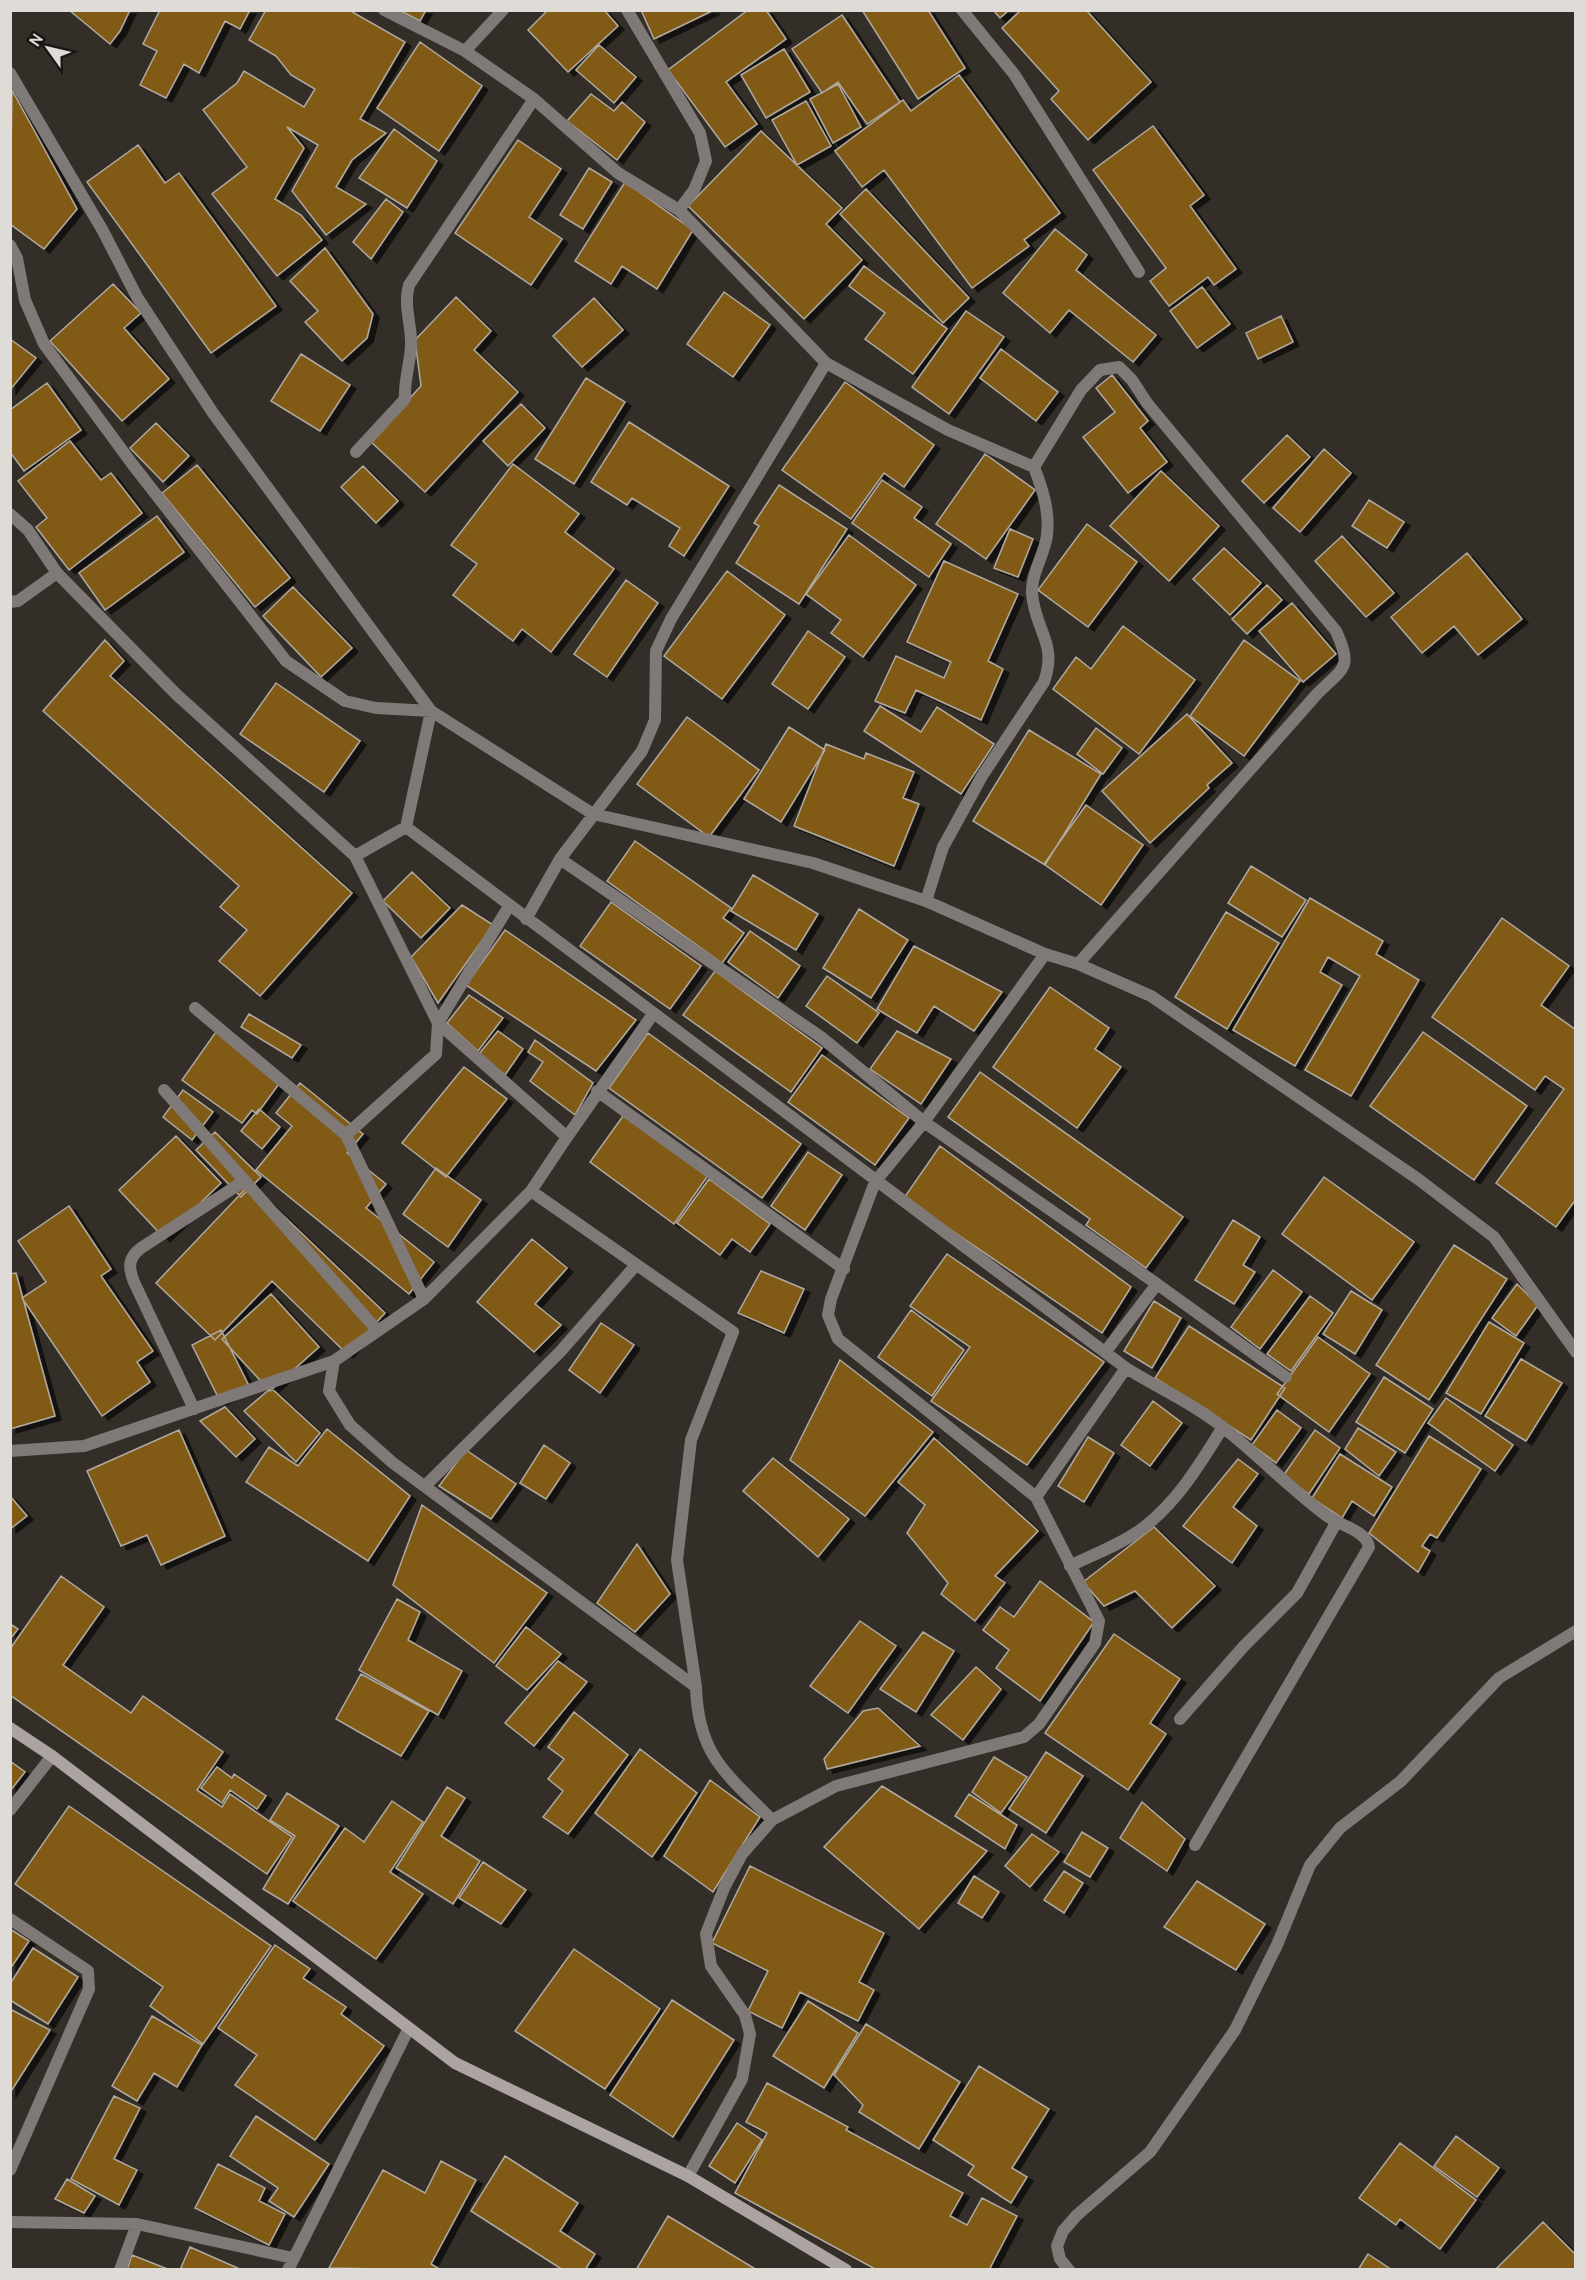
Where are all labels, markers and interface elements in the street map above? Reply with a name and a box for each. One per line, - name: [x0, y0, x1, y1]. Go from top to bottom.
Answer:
- north arrow: [18, 18, 78, 78]
- text: N: [25, 30, 47, 50]

